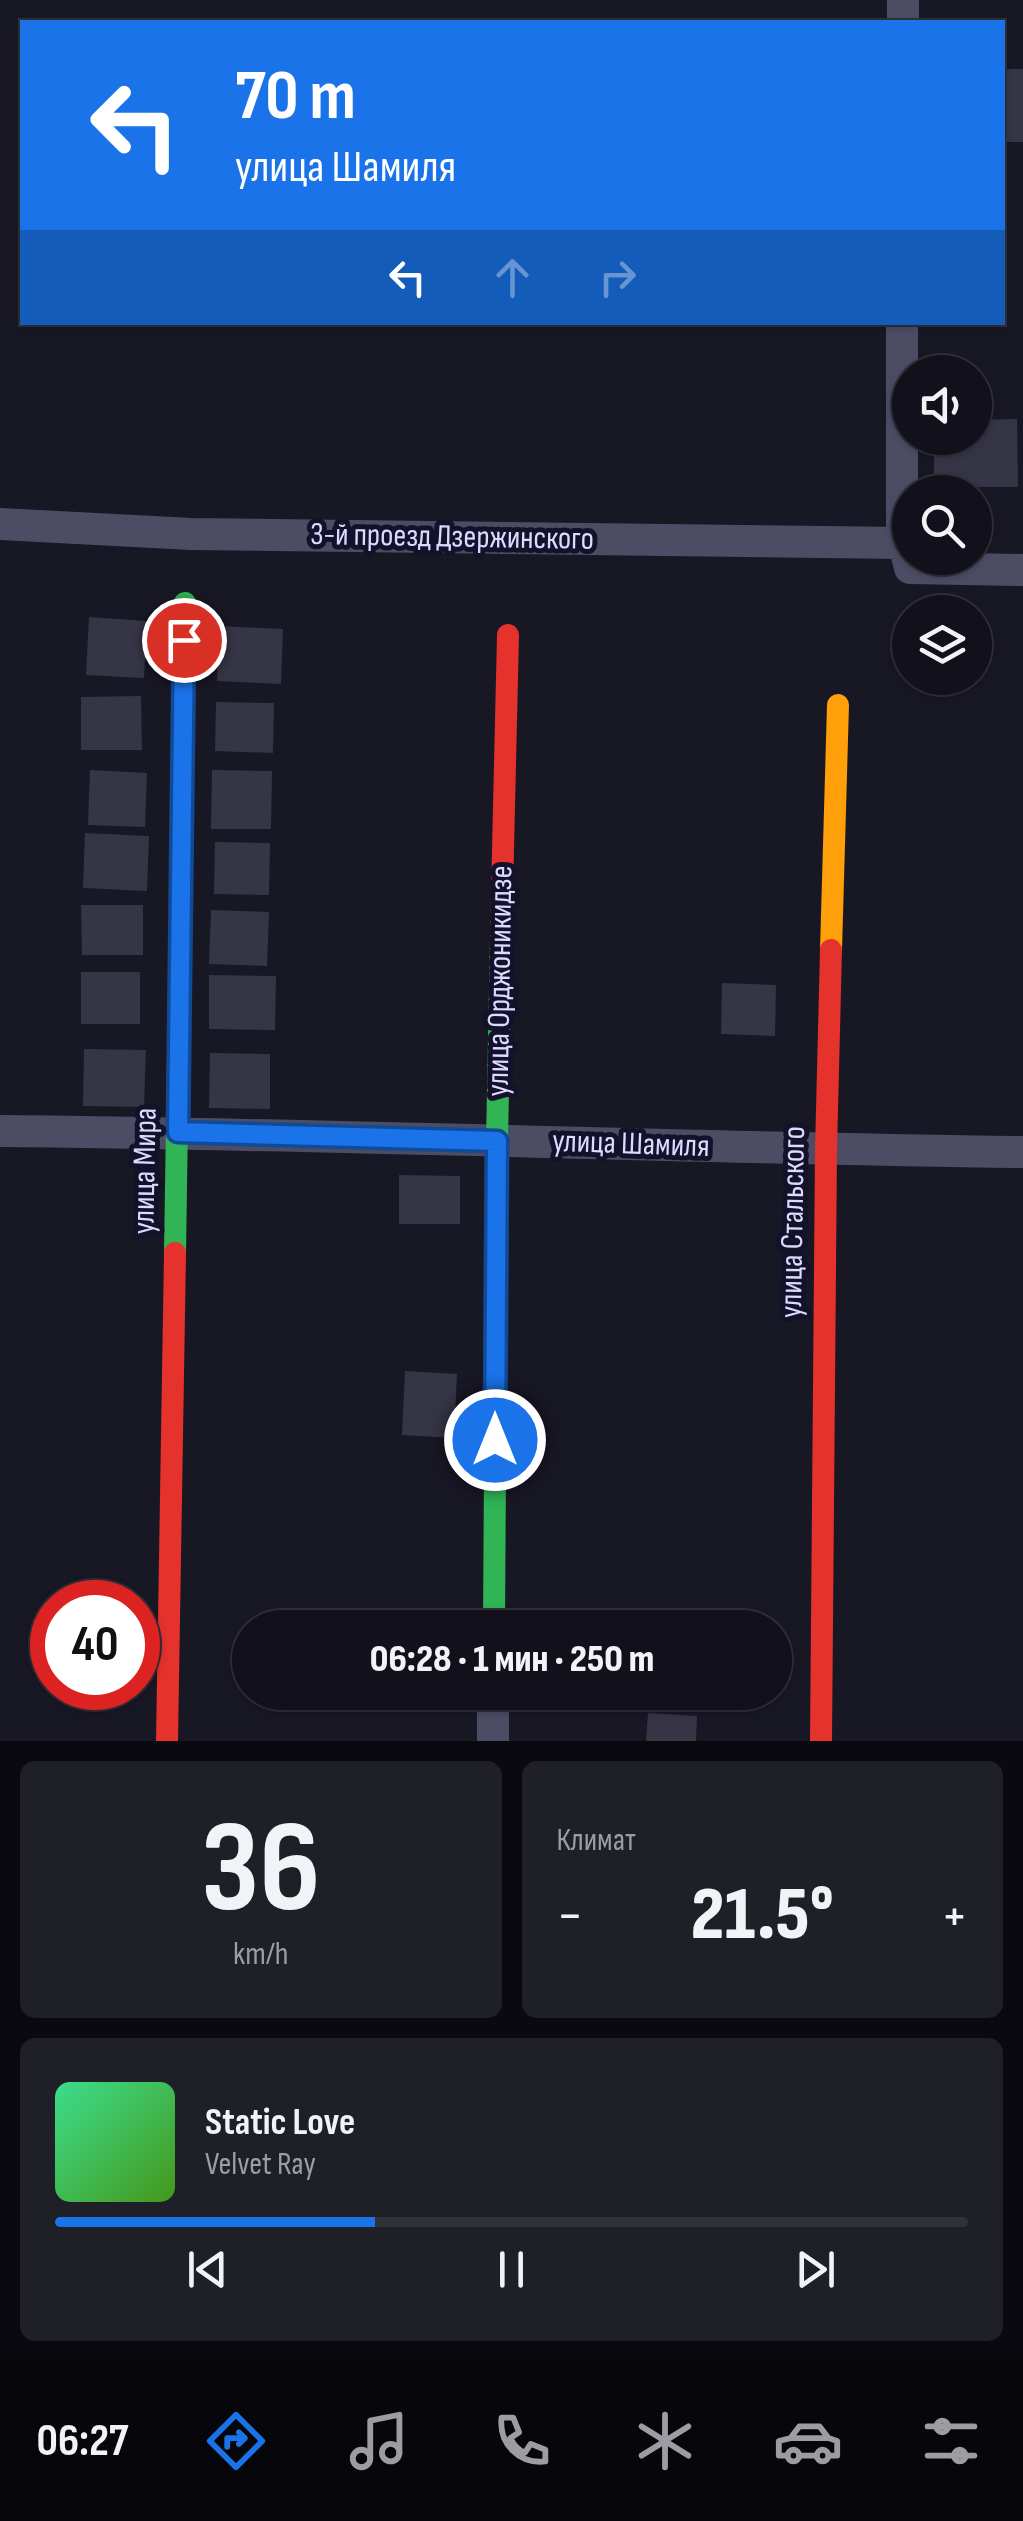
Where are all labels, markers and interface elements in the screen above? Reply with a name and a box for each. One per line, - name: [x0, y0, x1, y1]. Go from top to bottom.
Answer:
- text: 70 m: [235, 55, 356, 139]
- icon: left: [70, 60, 200, 190]
- text: улица Шамиля: [235, 140, 456, 195]
- icon: left: [380, 250, 435, 305]
- icon: ahead: [485, 250, 540, 305]
- icon: right: [590, 250, 645, 305]
- map controls: [892, 355, 992, 695]
- button: sound: [892, 355, 992, 455]
- button: search: [892, 475, 992, 575]
- street label: 3-й проезд Дзержинского: [310, 515, 594, 559]
- button: layers: [892, 595, 992, 695]
- pin: [142, 598, 227, 683]
- icon: arrive: [157, 613, 212, 668]
- street label: улица Орджоникидзе: [478, 865, 522, 1097]
- street label: улица Мира: [124, 1107, 166, 1235]
- street label: улица Шамиля: [552, 1122, 710, 1166]
- street label: улица Стальского: [772, 1126, 814, 1318]
- position arrow: [443, 1388, 547, 1492]
- speed limit sign: 40: [30, 1580, 160, 1710]
- text: 06:28 · 1 мин · 250 m: [370, 1637, 654, 1682]
- text: 36: [201, 1792, 320, 1948]
- text: Климат: [557, 1821, 636, 1860]
- text: 21.5°: [691, 1870, 834, 1961]
- text: −: [557, 1883, 583, 1950]
- text: +: [941, 1883, 968, 1950]
- text: km/h: [233, 1935, 288, 1974]
- text: Static Love: [205, 2100, 355, 2145]
- text: Velvet Ray: [205, 2145, 316, 2184]
- icon: previous: [180, 2242, 235, 2297]
- icon: pause: [484, 2242, 539, 2297]
- icon: next: [788, 2242, 843, 2297]
- icon: directions: [201, 2406, 271, 2476]
- icon: music: [344, 2406, 414, 2476]
- icon: phone: [487, 2406, 557, 2476]
- icon: climate: [630, 2406, 700, 2476]
- icon: car: [773, 2406, 843, 2476]
- icon: filters: [916, 2406, 986, 2476]
- text: 06:27: [36, 2414, 129, 2469]

